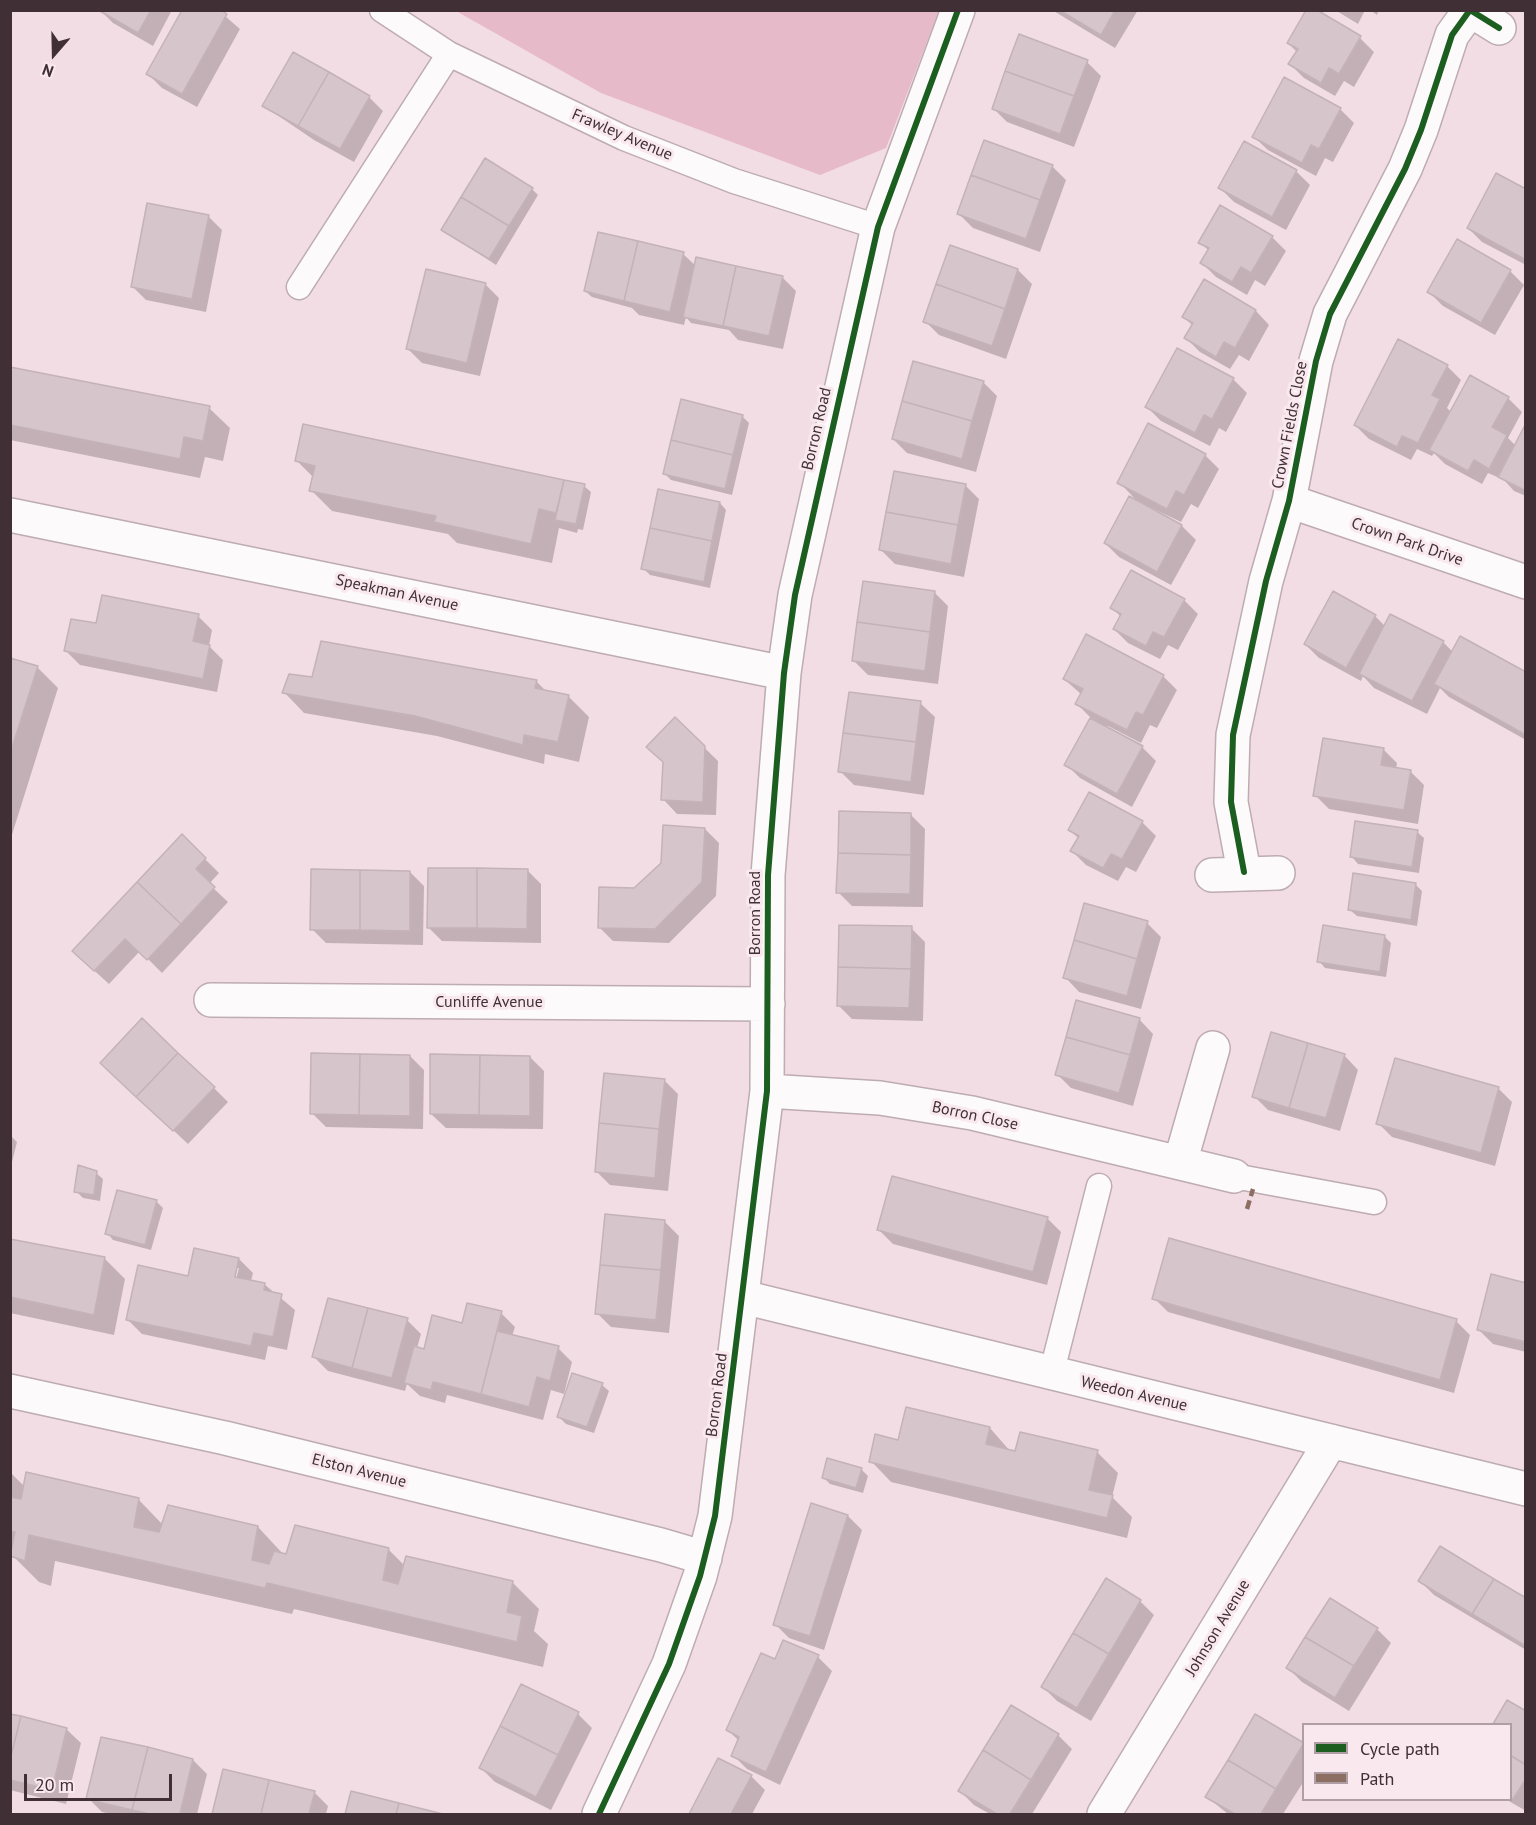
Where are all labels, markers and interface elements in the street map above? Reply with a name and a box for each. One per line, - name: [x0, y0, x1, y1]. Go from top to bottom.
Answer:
- north arrow: [24, 24, 84, 84]
- text: N: [39, 60, 56, 82]
- street label: Frawley Avenue: [569, 105, 675, 165]
- street label: Crown Fields Close: [1268, 360, 1312, 490]
- street label: Borron Road: [798, 386, 836, 472]
- street label: Crown Park Drive: [1349, 514, 1465, 570]
- street label: Speakman Avenue: [334, 571, 460, 615]
- street label: Borron Road: [745, 871, 765, 955]
- street label: Cunliffe Avenue: [435, 992, 543, 1012]
- street label: Borron Close: [930, 1097, 1020, 1135]
- street label: Borron Road: [702, 1352, 732, 1438]
- street label: Weedon Avenue: [1079, 1372, 1189, 1416]
- street label: Elston Avenue: [310, 1450, 408, 1492]
- street label: Johnson Avenue: [1182, 1576, 1254, 1680]
- legend: [1302, 1723, 1512, 1801]
- text: Cycle path: [1360, 1737, 1440, 1760]
- scale bar: [27, 1762, 176, 1800]
- text: Path: [1360, 1767, 1394, 1790]
- text: 20 m: [35, 1773, 74, 1796]

